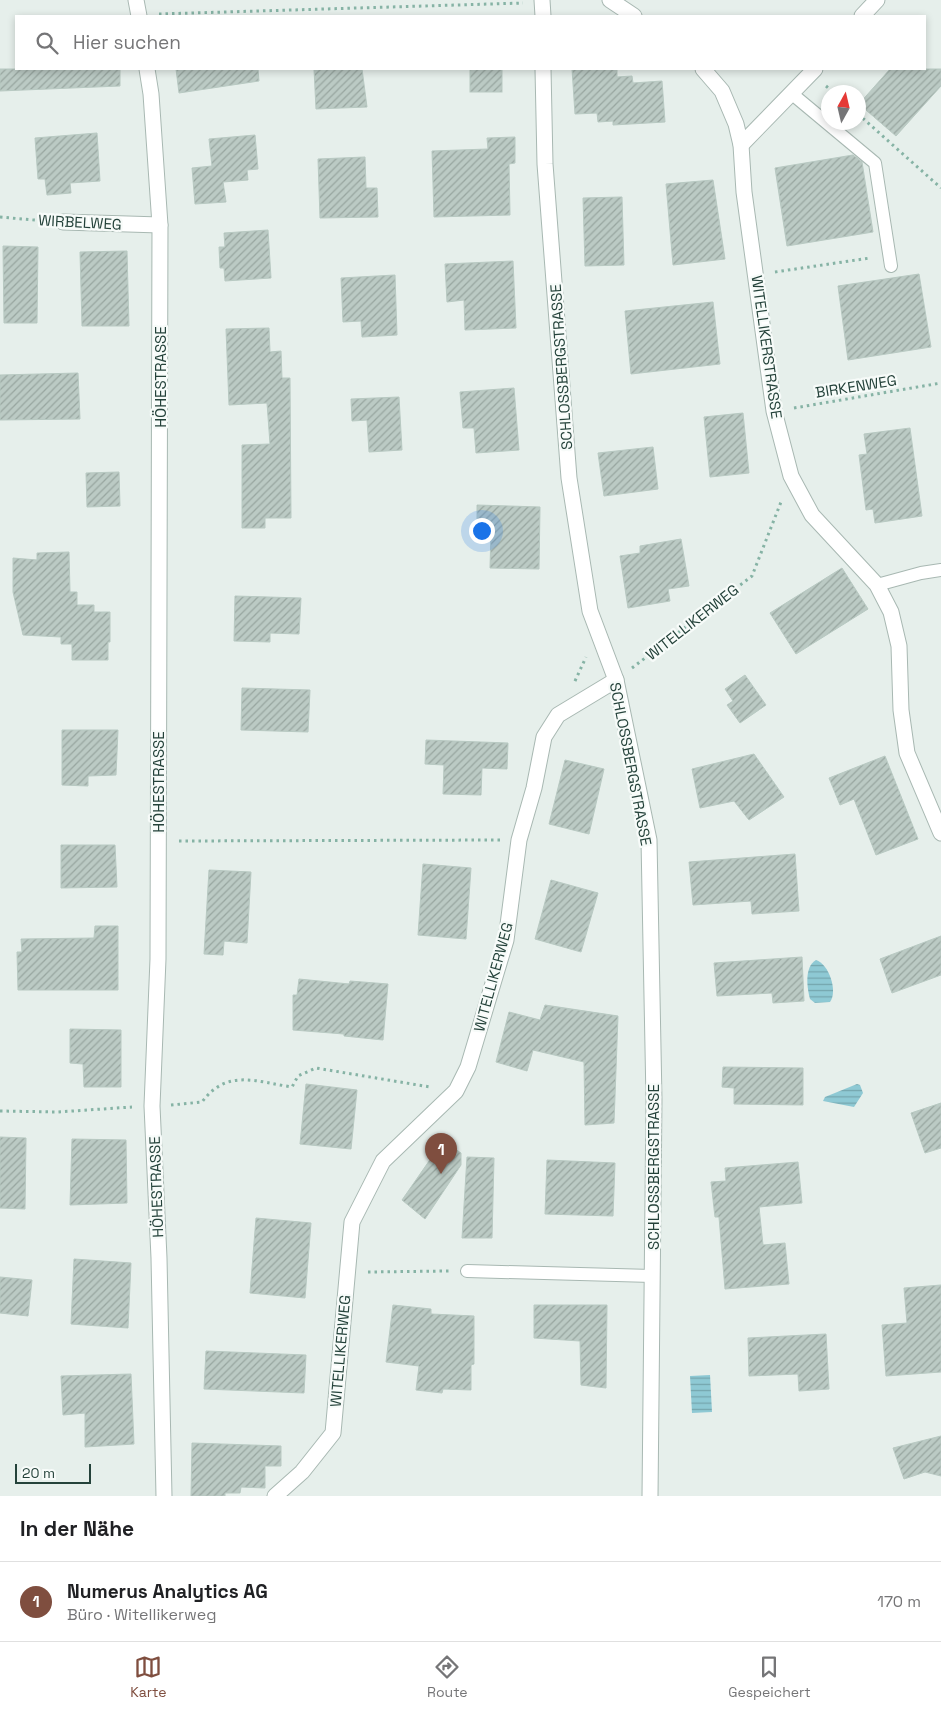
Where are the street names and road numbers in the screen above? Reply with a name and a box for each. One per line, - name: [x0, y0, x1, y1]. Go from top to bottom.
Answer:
- street label: WIRBELWEG: [38, 210, 122, 234]
- street label: WITELLIKERSTRASSE: [748, 274, 786, 420]
- street label: SCHLOSSBERGSTRASSE: [546, 284, 576, 450]
- street label: HÖHESTRASSE: [151, 326, 170, 428]
- street label: BIRKENWEG: [814, 370, 898, 402]
- street label: WITELLIKERWEG: [642, 580, 742, 664]
- street label: SCHLOSSBERGSTRASSE: [606, 681, 656, 847]
- street label: HÖHESTRASSE: [149, 731, 168, 833]
- street label: WITELLIKERWEG: [469, 920, 517, 1034]
- street label: SCHLOSSBERGSTRASSE: [644, 1084, 663, 1250]
- street label: HÖHESTRASSE: [145, 1136, 167, 1238]
- street label: WITELLIKERWEG: [326, 1294, 354, 1408]

